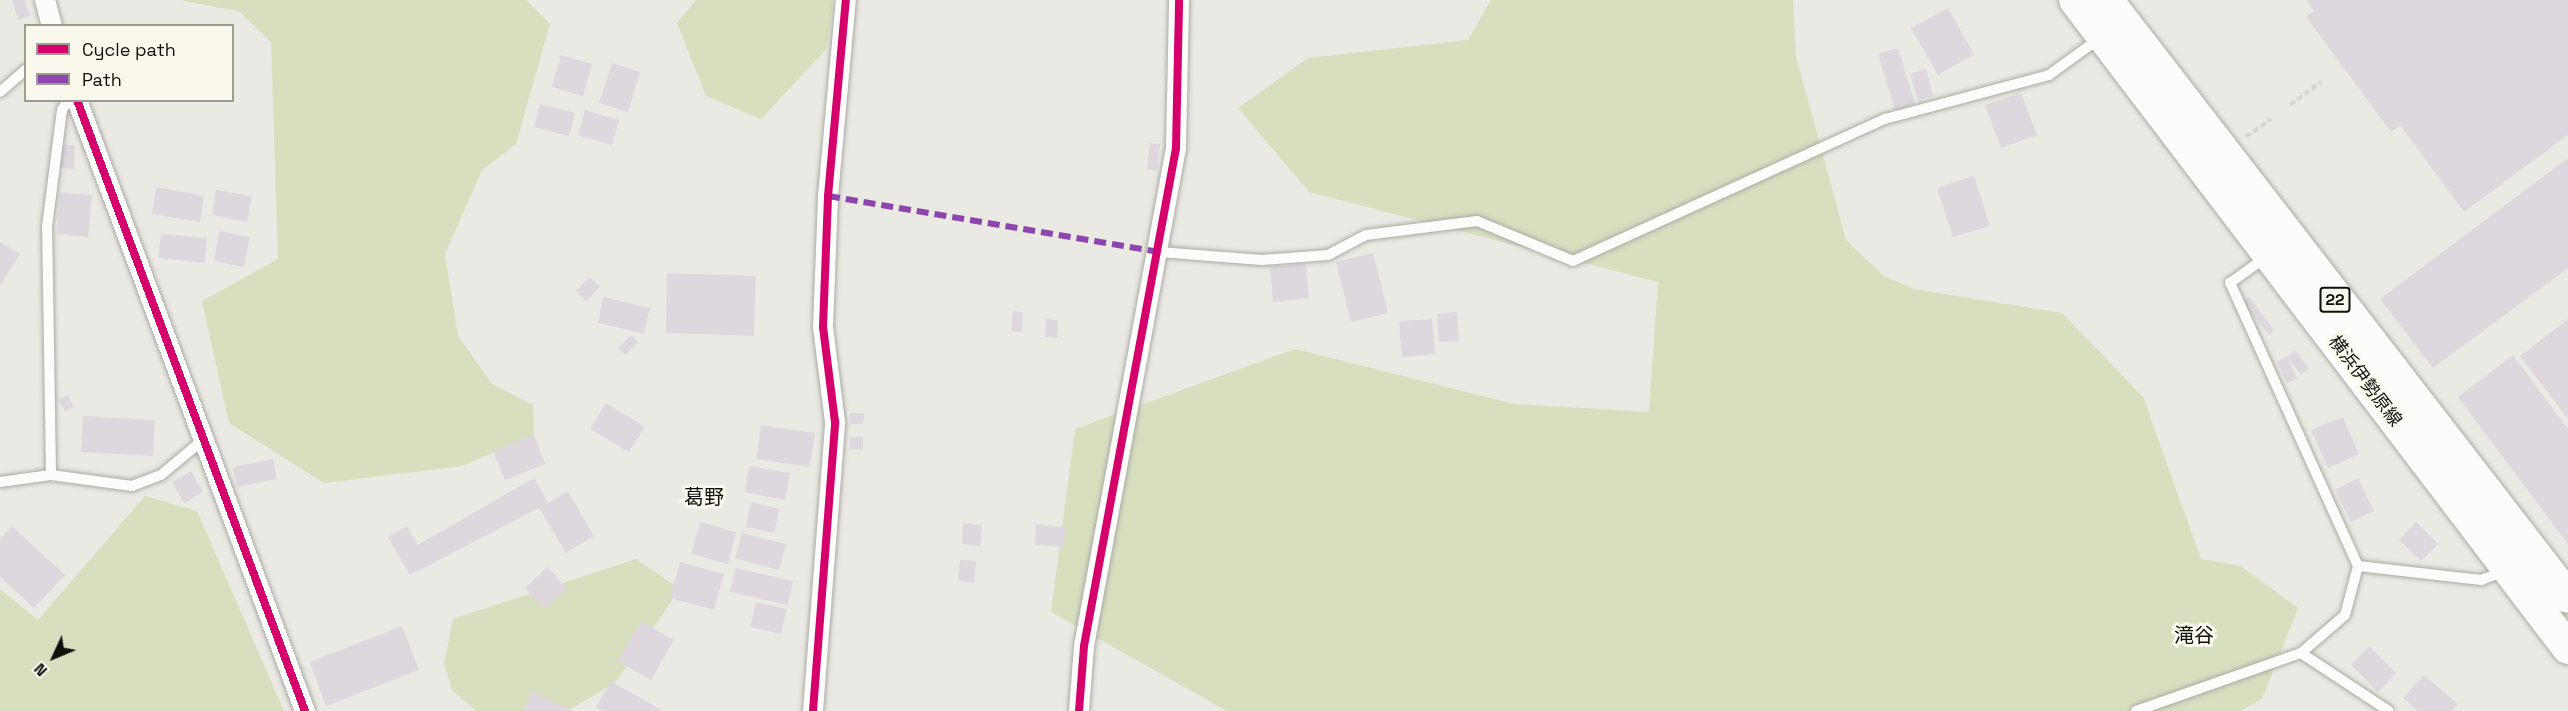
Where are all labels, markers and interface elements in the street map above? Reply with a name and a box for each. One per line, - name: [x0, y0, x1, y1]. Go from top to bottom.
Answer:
- legend: [24, 24, 234, 102]
- text: Cycle path: [82, 38, 176, 61]
- text: Path: [82, 68, 122, 91]
- road number: 22: [2318, 287, 2352, 313]
- street label: 横浜伊勢原線: [2324, 331, 2406, 431]
- district label: 葛野: [684, 485, 724, 509]
- district label: 滝谷: [2174, 623, 2214, 647]
- north arrow: [24, 627, 84, 687]
- text: N: [29, 659, 52, 681]

